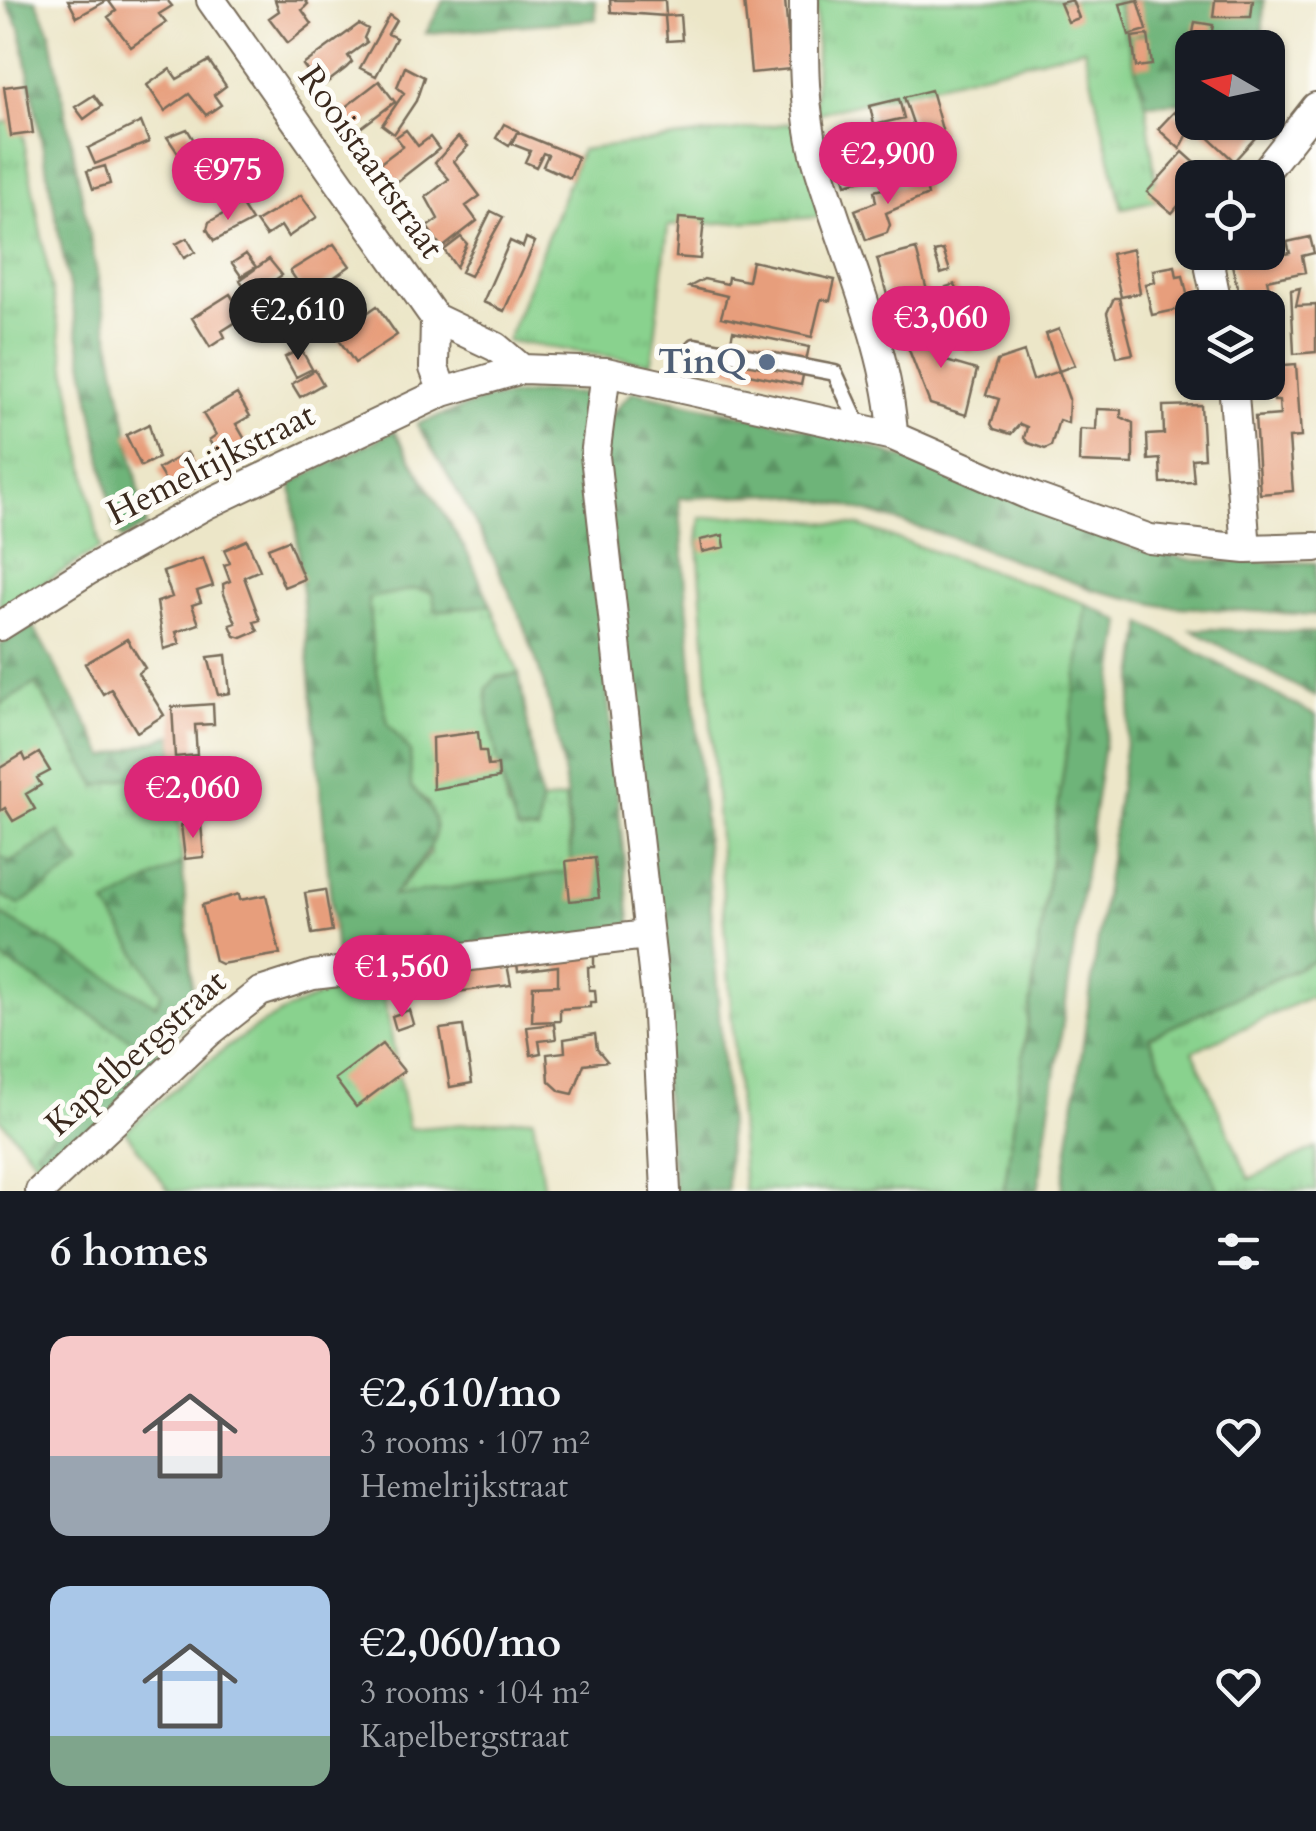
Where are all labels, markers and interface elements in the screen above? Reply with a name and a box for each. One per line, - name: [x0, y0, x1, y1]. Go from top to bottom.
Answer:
- north arrow: [1175, 30, 1285, 140]
- map controls: [1175, 30, 1285, 400]
- street label: Rooistaartstraat: [287, 56, 455, 268]
- pin: €2,900: [807, 122, 969, 207]
- text: €2,900: [841, 132, 935, 176]
- pin: €975: [169, 138, 287, 223]
- text: €975: [194, 148, 262, 192]
- button: locate: [1175, 160, 1285, 270]
- pin: €2,610: [217, 278, 379, 363]
- pin: €3,060: [860, 286, 1022, 371]
- text: €2,610: [251, 288, 345, 332]
- button: layers: [1175, 290, 1285, 400]
- text: €3,060: [894, 296, 988, 340]
- place label: TinQ: [658, 338, 747, 386]
- marker: TinQ: [756, 351, 778, 373]
- street label: Hemelrijkstraat: [99, 391, 323, 537]
- pin: €2,060: [112, 756, 274, 841]
- text: €2,060: [146, 766, 240, 810]
- pin: €1,560: [321, 935, 483, 1020]
- text: €1,560: [355, 945, 449, 989]
- street label: Kapelbergstraat: [35, 959, 237, 1147]
- text: 6 homes: [50, 1223, 208, 1280]
- icon: filters: [1211, 1224, 1266, 1279]
- text: €2,610/mo: [360, 1364, 561, 1421]
- icon: home: [130, 1376, 250, 1496]
- icon: heart: [1211, 1409, 1266, 1464]
- text: 3 rooms · 107 m²: [360, 1421, 590, 1465]
- text: Hemelrijkstraat: [360, 1465, 568, 1509]
- text: €2,060/mo: [360, 1614, 561, 1671]
- icon: home: [130, 1626, 250, 1746]
- icon: heart: [1211, 1659, 1266, 1714]
- text: 3 rooms · 104 m²: [360, 1671, 590, 1715]
- text: Kapelbergstraat: [360, 1715, 569, 1759]

